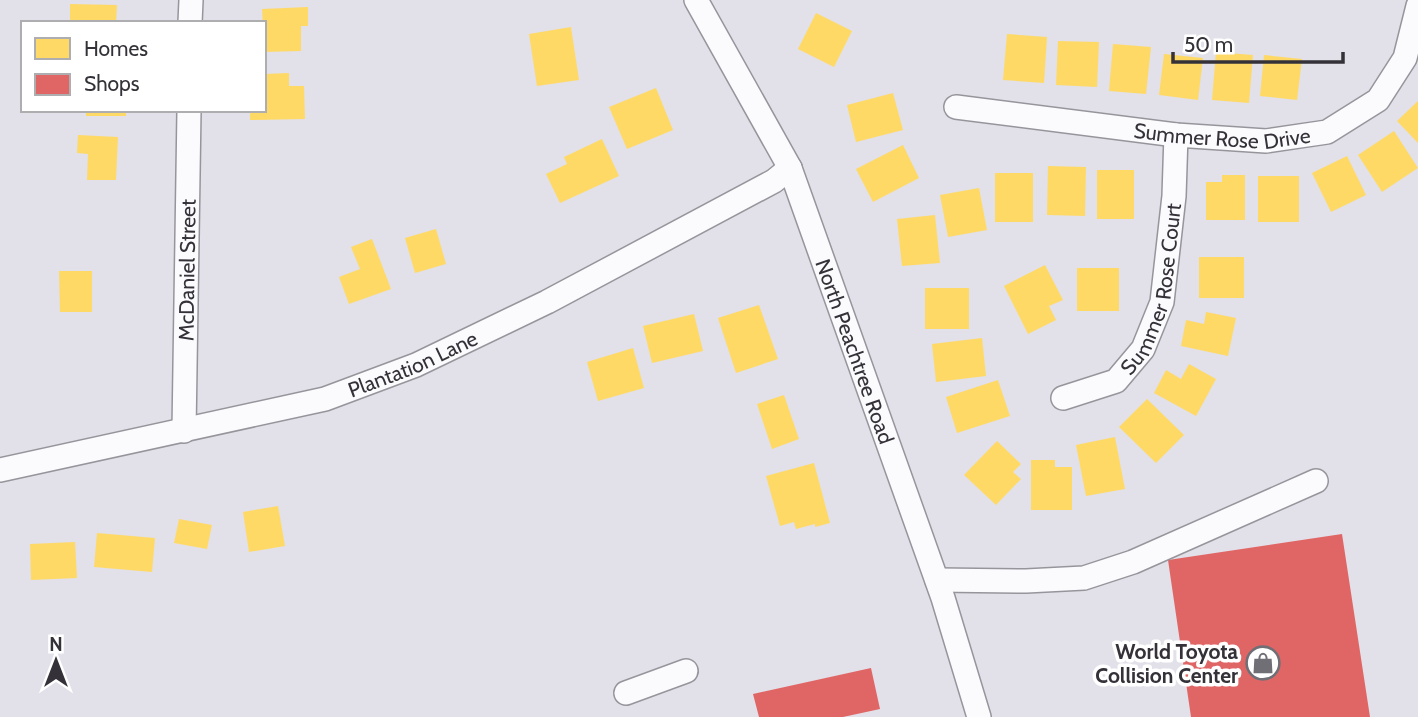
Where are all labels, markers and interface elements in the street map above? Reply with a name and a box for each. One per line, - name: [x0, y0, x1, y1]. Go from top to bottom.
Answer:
- legend: [21, 21, 266, 112]
- scale bar: [1173, 21, 1343, 65]
- text: 50 m: [1184, 32, 1233, 57]
- text: Homes: [84, 36, 148, 61]
- text: Shops: [84, 71, 140, 96]
- street label: Summer Rose Drive: [1132, 117, 1312, 154]
- street label: McDaniel Street: [173, 199, 200, 341]
- street label: Summer Rose Court: [1115, 202, 1186, 379]
- street label: North Peachtree Road: [811, 255, 900, 447]
- street label: Plantation Lane: [344, 325, 481, 402]
- north arrow: [21, 626, 91, 696]
- text: N: [49, 633, 63, 656]
- place label: World Toyota Collision Center: [1095, 639, 1239, 688]
- shop icon: World Toyota Collision Center: [1244, 644, 1282, 682]

